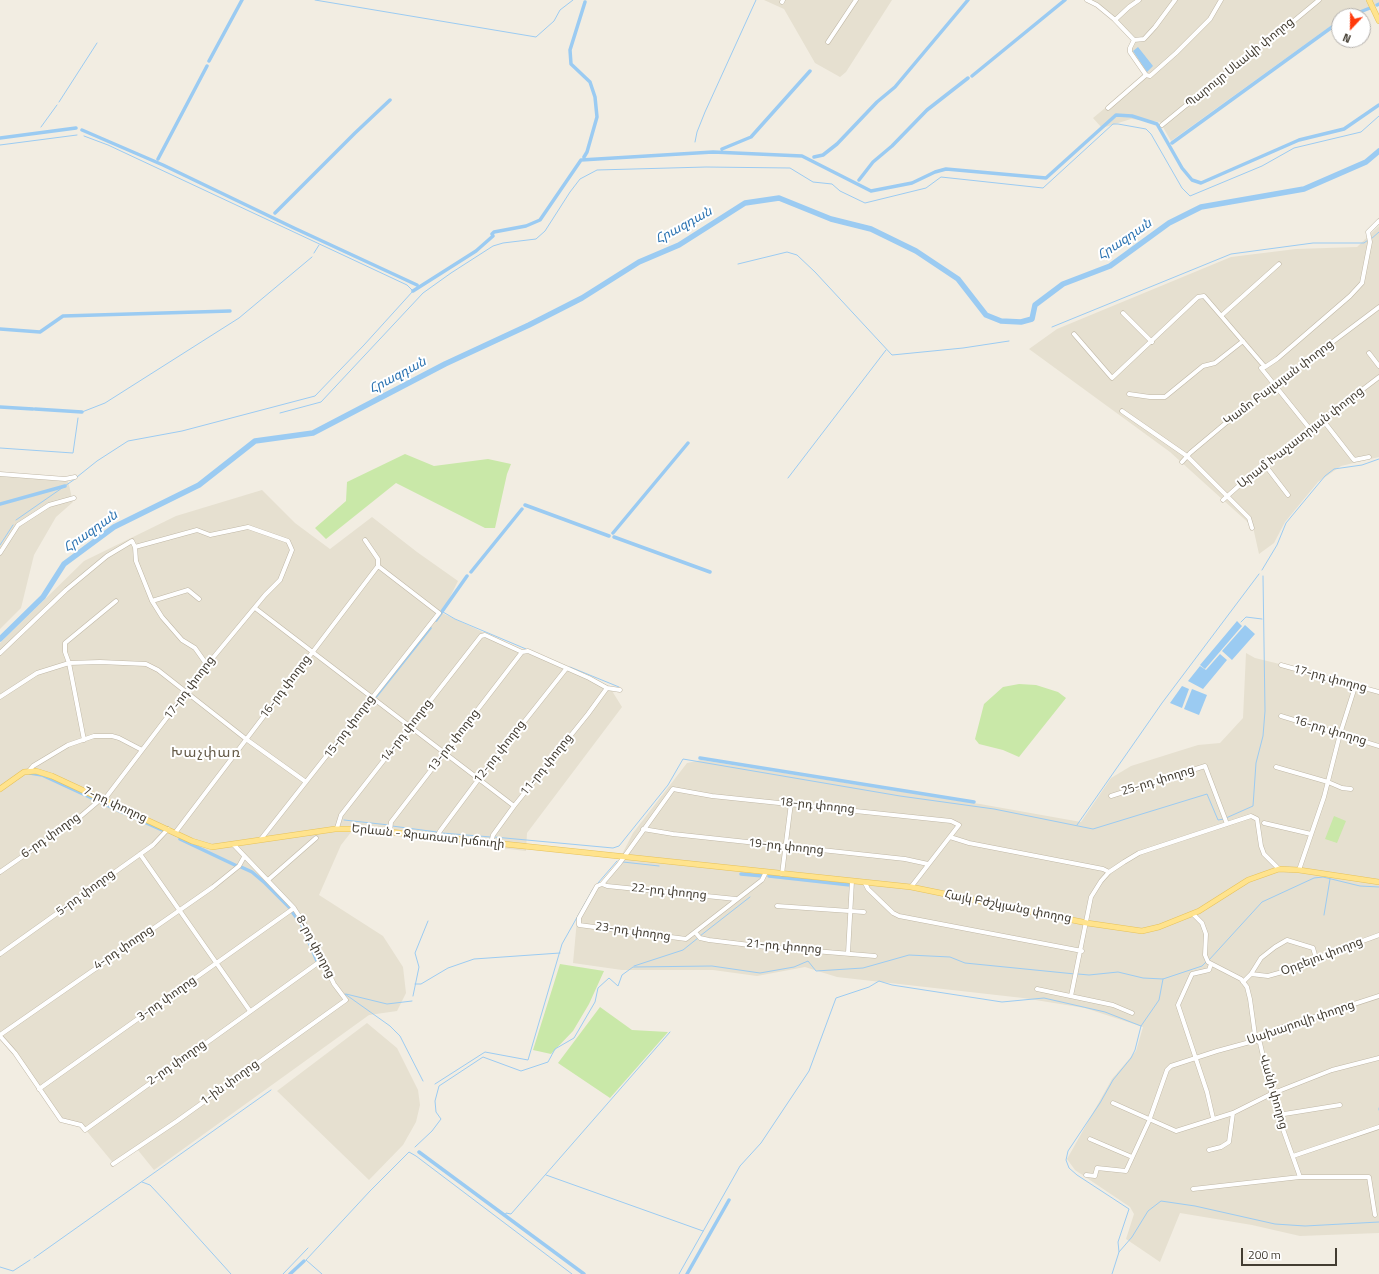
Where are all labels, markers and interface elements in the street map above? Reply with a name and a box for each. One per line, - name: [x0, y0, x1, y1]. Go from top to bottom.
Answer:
- north arrow: [1331, 8, 1371, 48]
- street label: Պարույր Սևակի փողոց: [1183, 15, 1297, 111]
- text: N: [1340, 29, 1353, 47]
- water label: Հրազդան: [653, 204, 715, 248]
- water label: Հրազդան: [1095, 216, 1155, 264]
- street label: Կամո Բալայան փողոց: [1221, 337, 1337, 429]
- water label: Հրազդան: [367, 355, 429, 397]
- street label: Արամ Խաչատրյան փողոց: [1235, 384, 1367, 492]
- water label: Հրազդան: [61, 508, 121, 556]
- street label: 16-րդ փողոց: [257, 652, 315, 722]
- street label: 17-րդ փողոց: [161, 653, 219, 723]
- street label: 17-րդ փողոց: [1292, 662, 1368, 696]
- street label: 15-րդ փողոց: [321, 692, 379, 762]
- street label: 14-րդ փողոց: [378, 697, 436, 765]
- street label: 13-րդ փողոց: [425, 707, 483, 775]
- street label: 16-րդ փողոց: [1292, 713, 1368, 749]
- street label: 12-րդ փողոց: [471, 718, 529, 786]
- street label: 11-րդ փողոց: [518, 731, 576, 799]
- district label: Խաչփառ: [171, 746, 241, 762]
- street label: 25-րդ փողոց: [1120, 763, 1196, 799]
- street label: 7-րդ փողոց: [81, 784, 149, 826]
- street label: 18-րդ փողոց: [779, 795, 855, 817]
- street label: 6-րդ փողոց: [19, 810, 83, 862]
- street label: Երևան - Ջրառատ խճուղի: [351, 822, 505, 852]
- street label: 19-րդ փողոց: [748, 836, 824, 858]
- street label: 5-րդ փողոց: [54, 867, 118, 919]
- street label: 22-րդ փողոց: [631, 881, 707, 903]
- street label: Հայկ Բժշկյանց փողոց: [943, 888, 1073, 926]
- street label: 8-րդ փողոց: [292, 913, 338, 981]
- street label: 23-րդ փողոց: [594, 920, 672, 944]
- street label: 4-րդ փողոց: [91, 923, 157, 973]
- street label: Օրբելու փողոց: [1279, 935, 1365, 979]
- street label: 21-րդ փողոց: [746, 937, 822, 957]
- street label: 3-րդ փողոց: [135, 973, 199, 1025]
- street label: Սախարովի փողոց: [1245, 998, 1357, 1048]
- street label: 2-րդ փողոց: [145, 1037, 209, 1089]
- street label: Վանի փողոց: [1255, 1053, 1291, 1131]
- street label: 1-ին փողոց: [198, 1057, 262, 1109]
- scale bar: [1243, 1240, 1339, 1266]
- text: 200 m: [1248, 1245, 1281, 1264]

